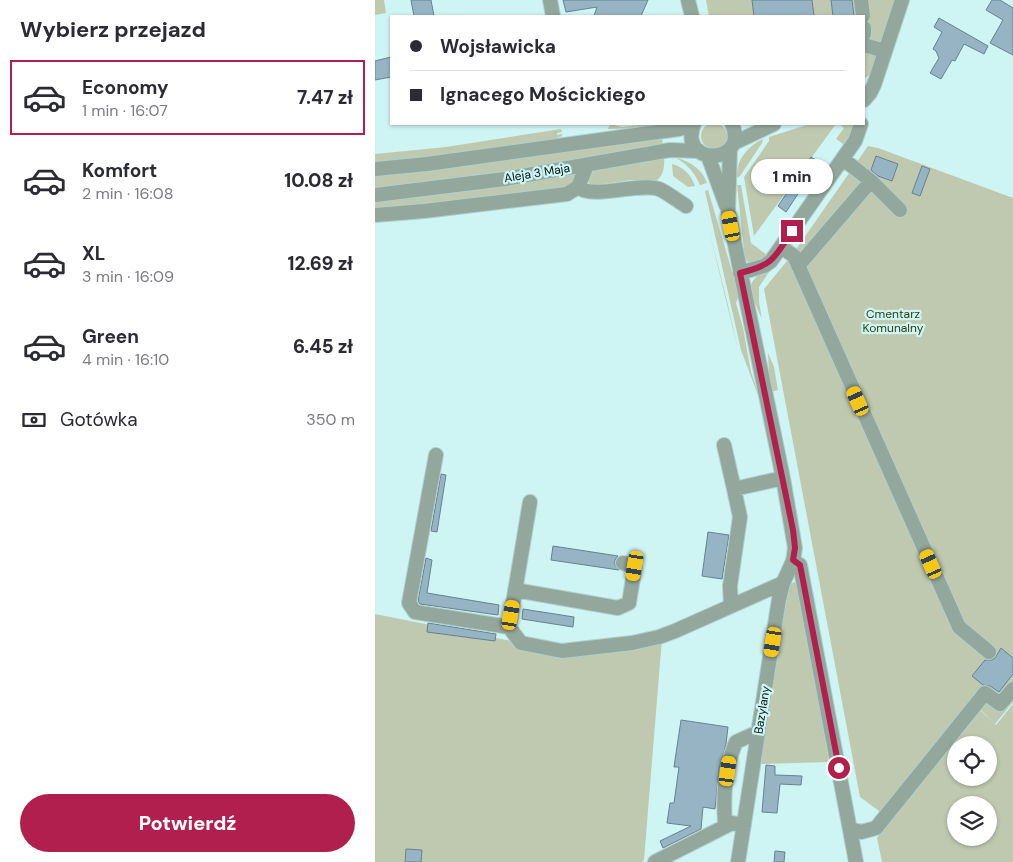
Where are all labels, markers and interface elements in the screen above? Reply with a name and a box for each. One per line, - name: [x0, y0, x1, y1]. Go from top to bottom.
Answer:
- text: Wybierz przejazd: [20, 15, 206, 44]
- text: Wojsławicka: [440, 34, 556, 59]
- icon: car: [22, 75, 67, 120]
- text: Economy: [82, 75, 169, 100]
- text: Ignacego Mościckiego: [440, 82, 646, 107]
- text: 7.47 zł: [297, 85, 353, 110]
- text: 1 min · 16:07: [82, 100, 168, 121]
- icon: car: [22, 158, 67, 203]
- text: Komfort: [82, 158, 157, 183]
- callout: 1 min: [751, 158, 833, 194]
- street label: Aleja 3 Maja: [503, 160, 571, 186]
- text: 1 min: [772, 166, 812, 187]
- text: 10.08 zł: [284, 168, 353, 193]
- text: 2 min · 16:08: [82, 183, 173, 204]
- car: [720, 210, 741, 242]
- route end: [781, 220, 803, 242]
- icon: car: [22, 241, 67, 286]
- text: XL: [82, 241, 105, 266]
- text: 12.69 zł: [287, 251, 353, 276]
- text: 3 min · 16:09: [82, 266, 174, 287]
- park label: Cmentarz Komunalny: [863, 306, 924, 336]
- icon: car: [22, 324, 67, 369]
- text: Green: [82, 324, 139, 349]
- text: 6.45 zł: [293, 334, 353, 359]
- text: 4 min · 16:10: [82, 349, 169, 370]
- car: [845, 384, 870, 418]
- icon: cash: [20, 406, 48, 434]
- text: Gotówka: [60, 407, 138, 432]
- text: 350 m: [306, 409, 355, 430]
- car: [918, 547, 943, 581]
- car: [625, 550, 644, 582]
- car: [501, 599, 520, 631]
- car: [763, 626, 782, 658]
- street label: Bazylany: [750, 684, 774, 735]
- map controls: [947, 736, 997, 846]
- button: locate: [947, 736, 997, 786]
- car: [718, 755, 737, 787]
- route start: [828, 757, 850, 779]
- button: Potwierdź: [20, 794, 355, 852]
- button: layers: [947, 796, 997, 846]

